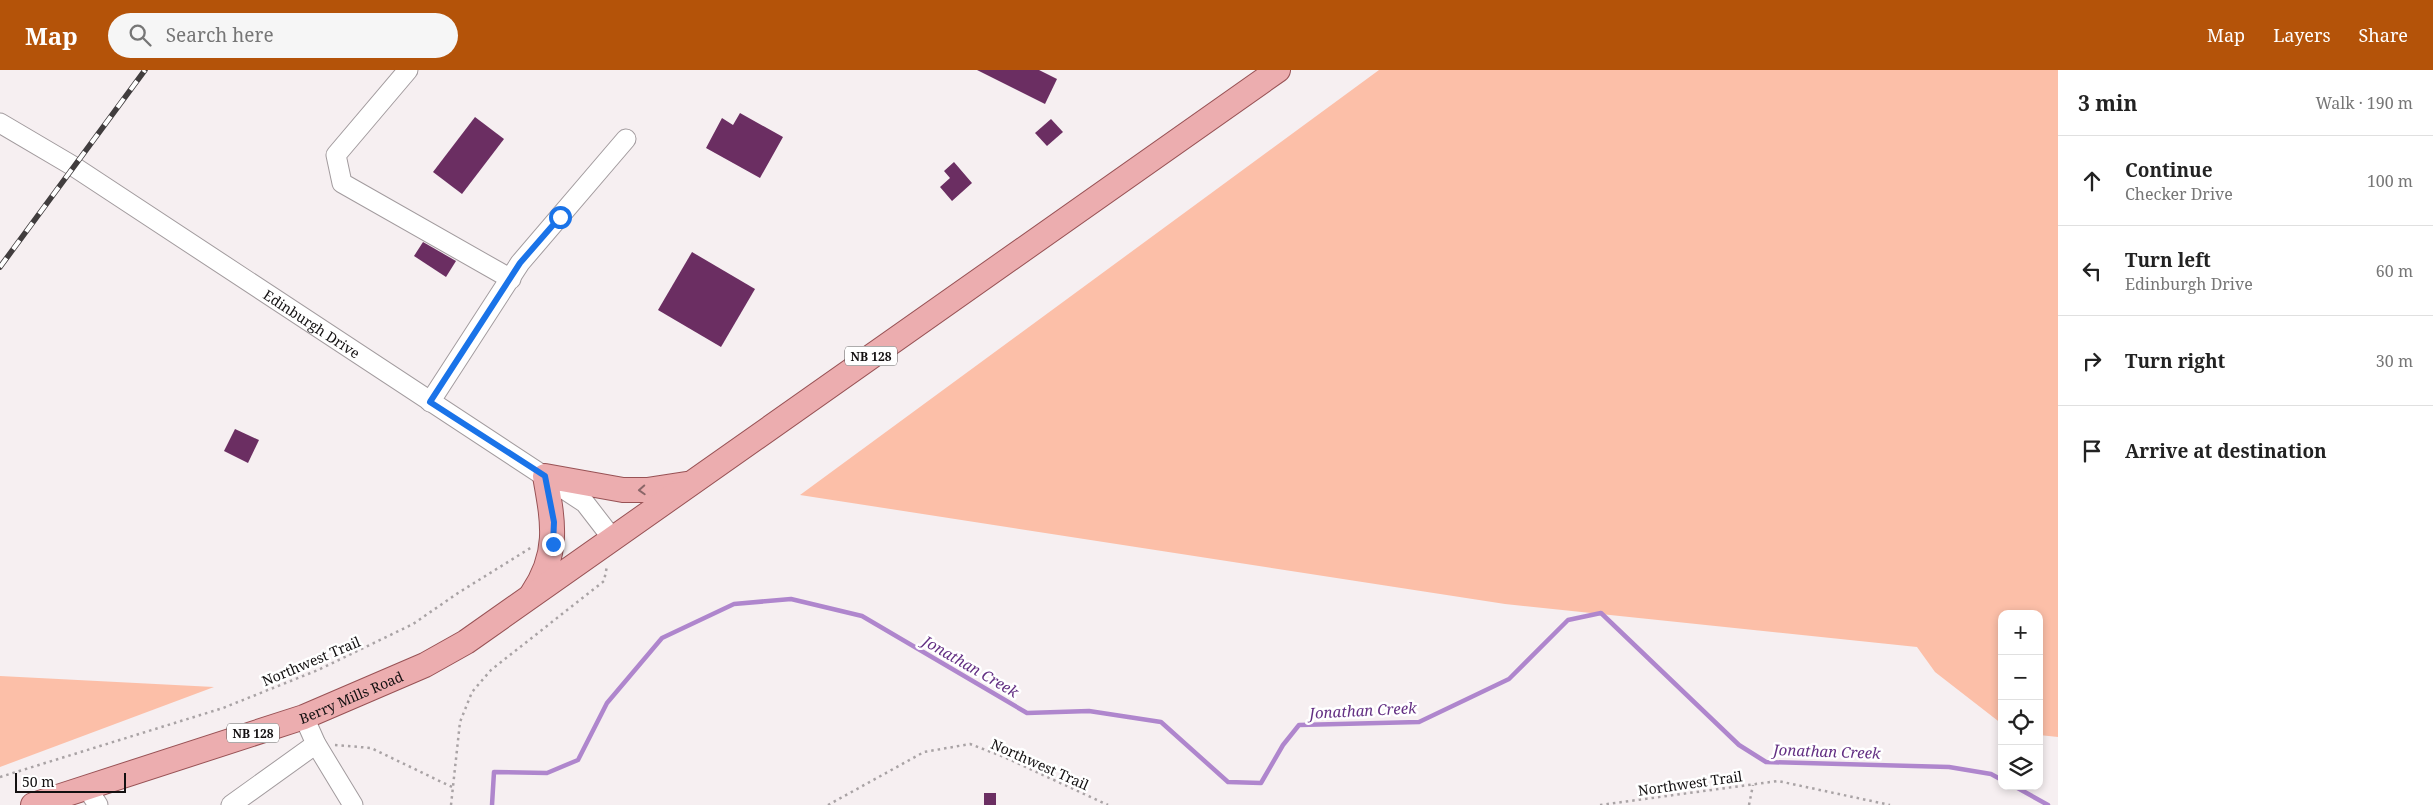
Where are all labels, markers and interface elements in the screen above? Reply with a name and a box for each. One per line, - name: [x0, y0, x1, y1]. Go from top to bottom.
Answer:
- search box: [108, 13, 458, 58]
- text: Map: [25, 19, 78, 52]
- icon: search: [126, 21, 154, 49]
- text: Search here: [166, 22, 274, 48]
- text: Map: [2207, 23, 2245, 47]
- text: Layers: [2273, 23, 2331, 47]
- text: Share: [2359, 23, 2408, 47]
- text: 3 min: [2078, 89, 2137, 117]
- text: Walk · 190 m: [2316, 92, 2413, 114]
- text: Continue: [2125, 157, 2213, 183]
- icon: ahead: [2078, 167, 2106, 195]
- text: 100 m: [2367, 170, 2413, 192]
- text: Checker Drive: [2125, 183, 2233, 205]
- route start: [549, 206, 572, 229]
- text: Turn left: [2125, 247, 2211, 273]
- icon: left: [2078, 257, 2106, 285]
- text: 60 m: [2376, 260, 2413, 282]
- text: Edinburgh Drive: [2125, 273, 2253, 295]
- street label: Edinburgh Drive: [260, 285, 364, 362]
- road number: NB 128: [845, 346, 897, 366]
- icon: right: [2078, 347, 2106, 375]
- text: Turn right: [2125, 348, 2225, 374]
- text: 30 m: [2376, 350, 2413, 372]
- icon: arrive: [2078, 437, 2106, 465]
- text: Arrive at destination: [2125, 438, 2327, 464]
- one-way arrow: [638, 484, 646, 495]
- route end: [542, 533, 565, 556]
- map controls: [1998, 610, 2043, 790]
- button: +: [1998, 610, 2043, 655]
- water label: Jonathan Creek: [917, 629, 1023, 702]
- street label: Northwest Trail: [259, 631, 364, 690]
- button: −: [1998, 655, 2043, 700]
- street label: Berry Mills Road: [297, 666, 406, 727]
- water label: Jonathan Creek: [1306, 697, 1417, 723]
- button: locate: [1998, 700, 2043, 745]
- road number: NB 128: [227, 724, 279, 742]
- street label: Northwest Trail: [988, 734, 1093, 794]
- water label: Jonathan Creek: [1770, 739, 1881, 763]
- button: layers: [1998, 745, 2043, 790]
- street label: Northwest Trail: [1637, 766, 1744, 800]
- scale bar: [15, 770, 126, 793]
- text: 50 m: [22, 772, 55, 791]

